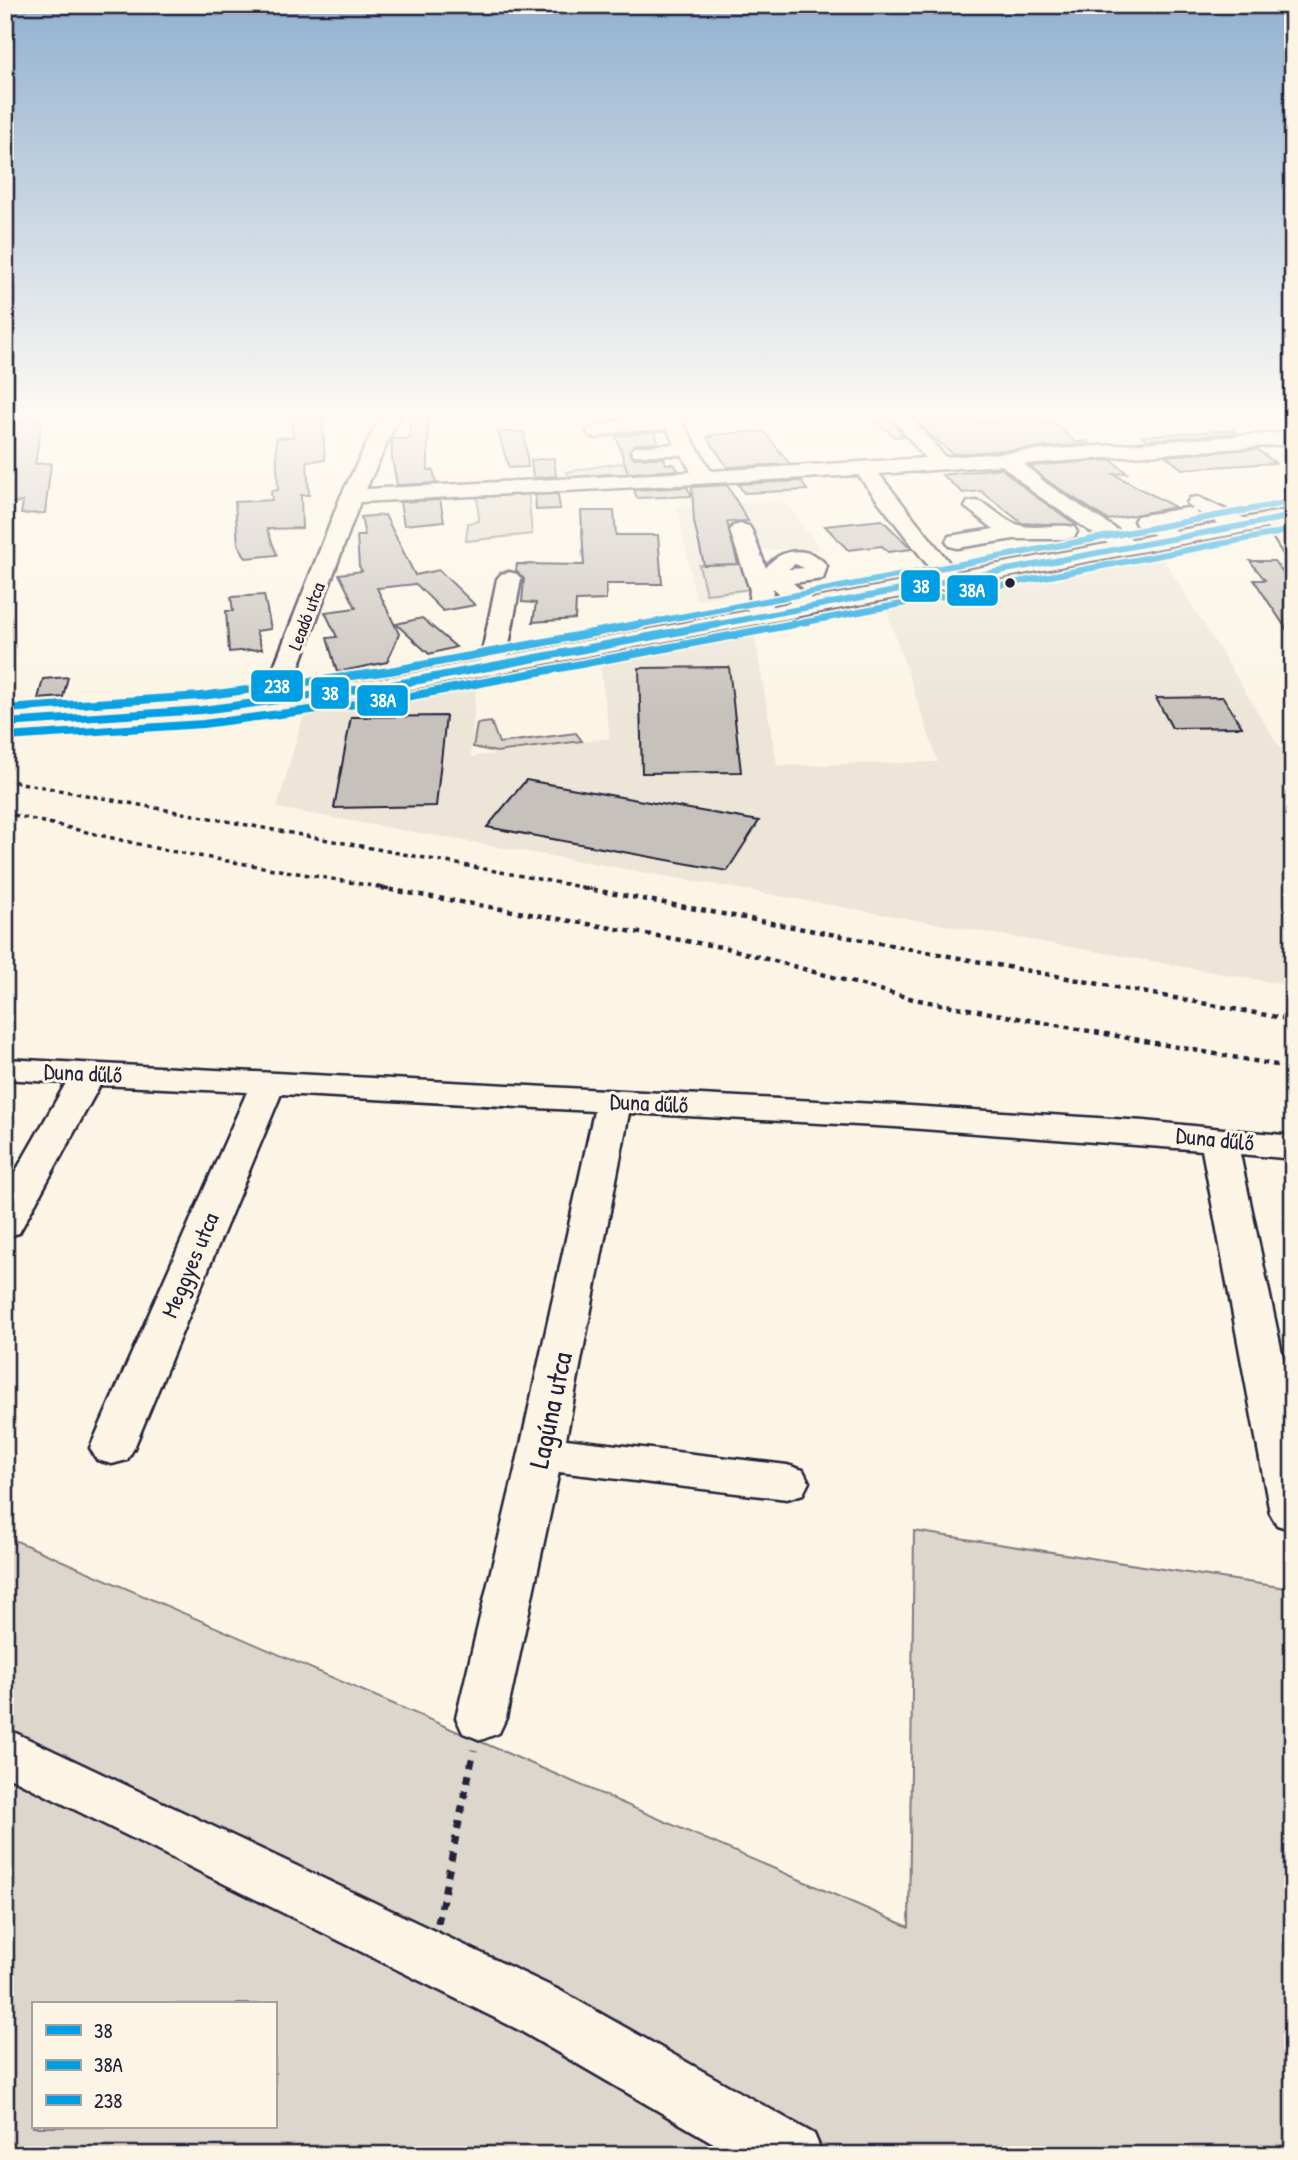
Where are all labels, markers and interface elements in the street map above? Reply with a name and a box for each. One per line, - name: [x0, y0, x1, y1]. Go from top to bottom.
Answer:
- line badge: 38: [900, 569, 941, 603]
- text: 38: [913, 573, 929, 599]
- line badge: 38A: [946, 574, 999, 607]
- unlabelled marker: [1003, 576, 1017, 590]
- text: 38A: [959, 577, 986, 603]
- street label: Leadó utca: [281, 578, 331, 654]
- line badge: 238: [250, 669, 304, 703]
- text: 238: [264, 673, 290, 699]
- line badge: 38: [310, 676, 350, 710]
- text: 38: [322, 680, 338, 706]
- line badge: 38A: [356, 684, 409, 717]
- text: 38A: [370, 687, 397, 713]
- street label: Duna dűlő: [43, 1055, 123, 1090]
- street label: Duna dűlő: [609, 1085, 689, 1120]
- street label: Duna dűlő: [1174, 1119, 1256, 1158]
- street label: Meggyes utca: [154, 1207, 226, 1322]
- street label: Lagúna utca: [519, 1348, 581, 1472]
- legend: [32, 2002, 276, 2128]
- text: 38: [94, 2016, 113, 2045]
- text: 38A: [94, 2050, 123, 2079]
- text: 238: [94, 2086, 122, 2115]

